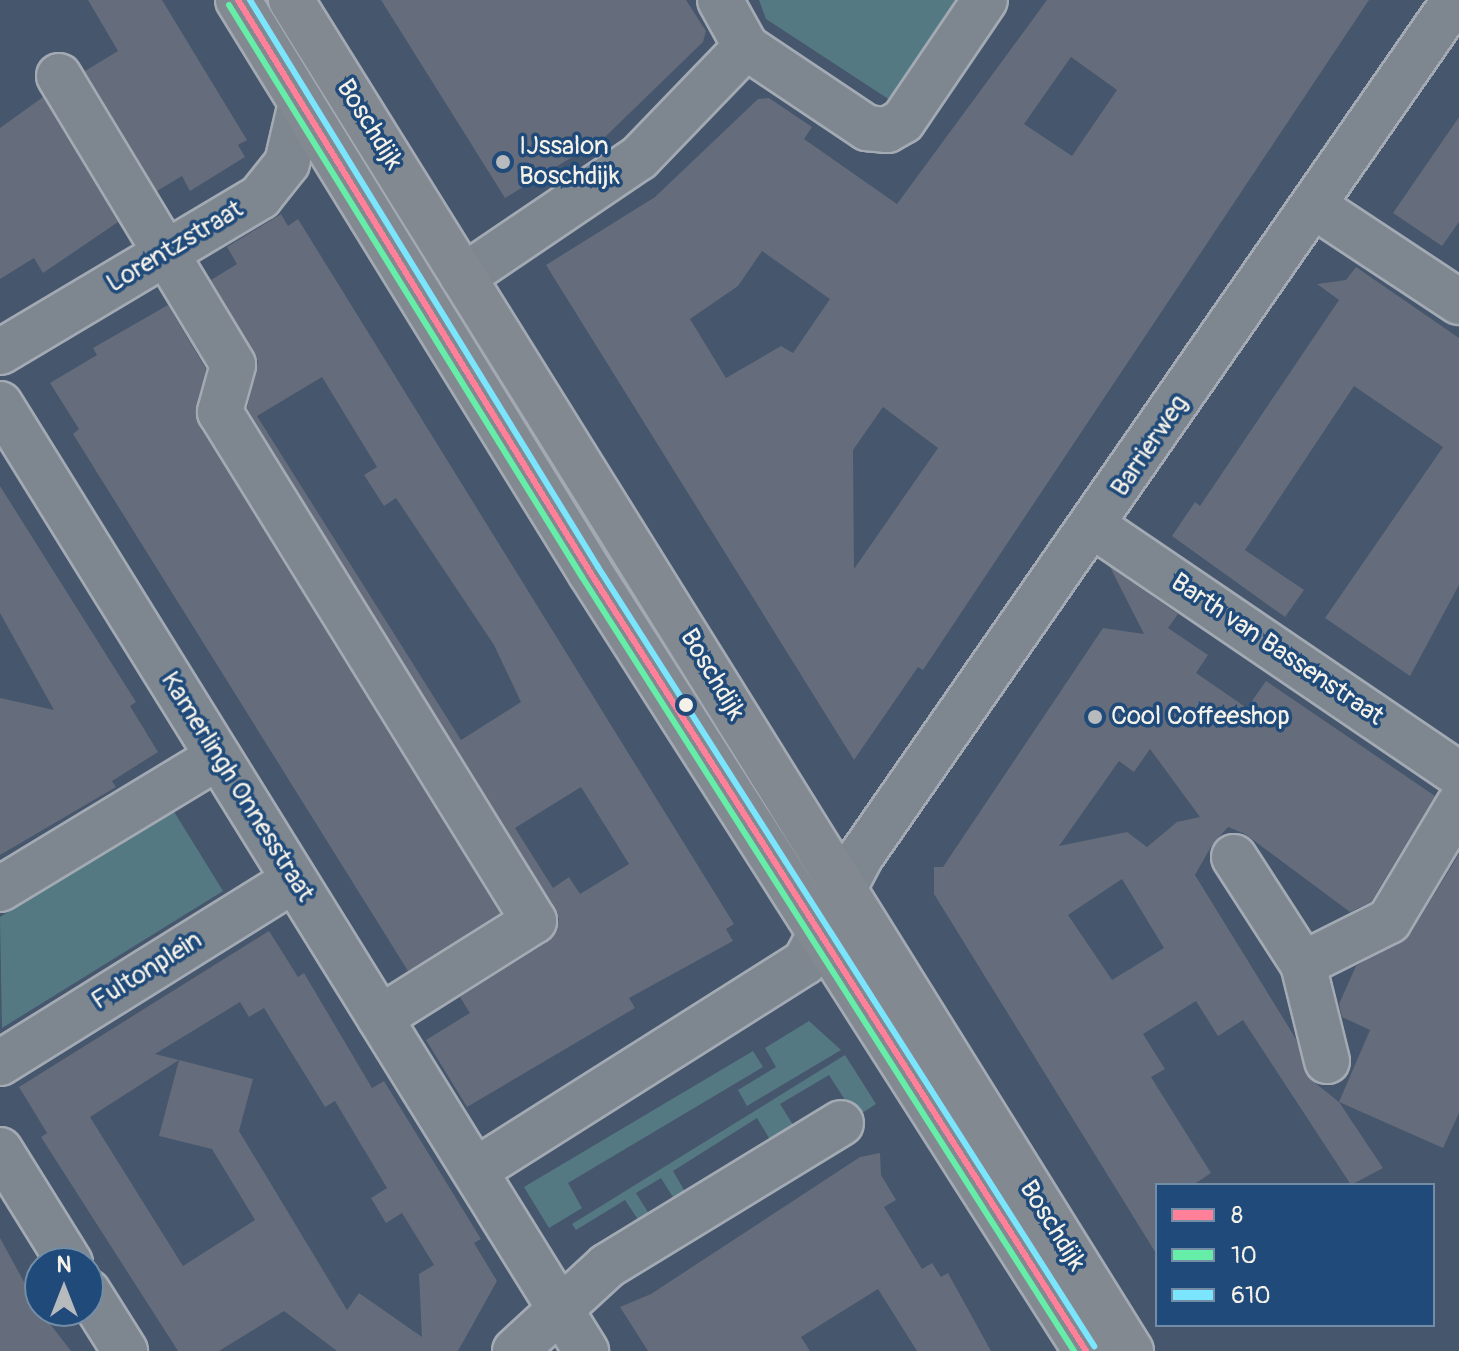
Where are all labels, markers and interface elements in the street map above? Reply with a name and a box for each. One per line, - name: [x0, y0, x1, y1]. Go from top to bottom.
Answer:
- street label: Boschdijk: [329, 74, 409, 176]
- place label: IJssalon Boschdijk: [519, 131, 620, 192]
- marker: IJssalon Boschdijk: [494, 153, 512, 171]
- street label: Lorentzstraat: [101, 194, 249, 300]
- street label: Barrierweg: [1105, 389, 1195, 503]
- street label: Barth van Bassenstraat: [1165, 567, 1389, 733]
- street label: Boschdijk: [673, 624, 751, 726]
- street label: Kamerlingh Onnesstraat: [154, 666, 320, 908]
- unlabelled marker: [678, 697, 694, 713]
- place label: Cool Coffeeshop: [1111, 701, 1290, 733]
- marker: Cool Coffeeshop: [1086, 708, 1104, 726]
- street label: Fultonplein: [86, 925, 208, 1017]
- street label: Boschdijk: [1012, 1175, 1092, 1277]
- legend: [1155, 1183, 1435, 1327]
- text: 8: [1231, 1201, 1243, 1230]
- text: 10: [1231, 1241, 1257, 1270]
- north arrow: [24, 1247, 104, 1327]
- text: N: [57, 1251, 71, 1279]
- text: 610: [1231, 1281, 1271, 1310]

